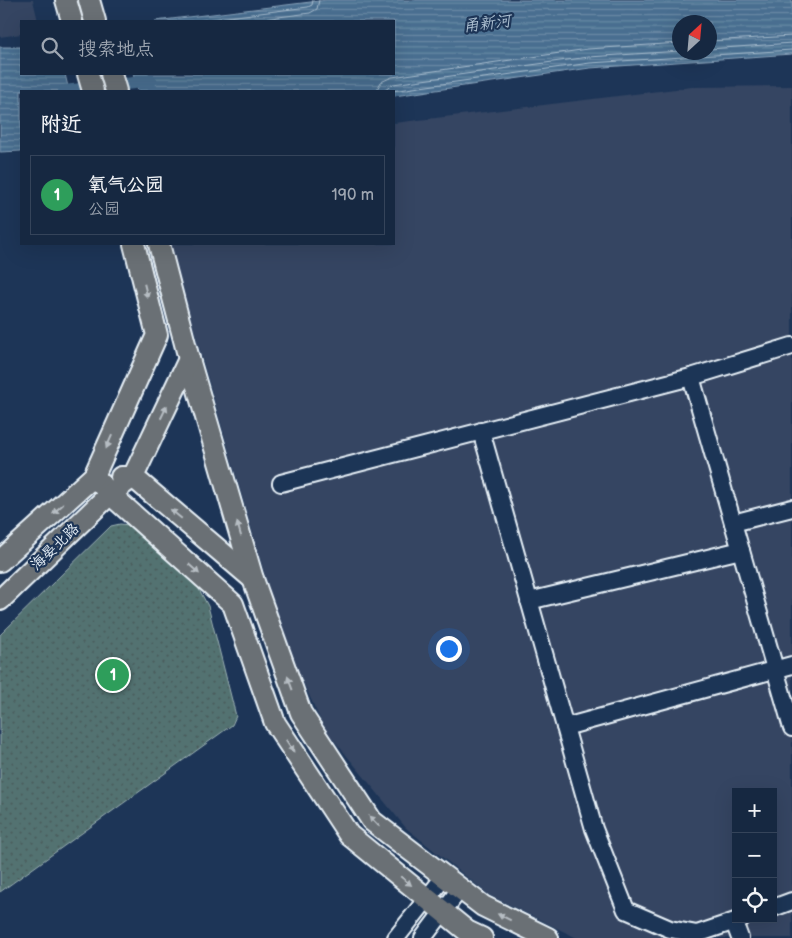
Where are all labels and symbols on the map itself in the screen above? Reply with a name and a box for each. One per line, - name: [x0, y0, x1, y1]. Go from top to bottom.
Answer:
- water label: 甬新河: [462, 11, 515, 36]
- north arrow: [672, 15, 717, 60]
- one-way arrow: [142, 283, 150, 299]
- one-way arrow: [160, 405, 168, 419]
- one-way arrow: [105, 435, 113, 449]
- one-way arrow: [52, 503, 64, 515]
- one-way arrow: [170, 508, 183, 519]
- street label: 海晏北路: [27, 519, 83, 575]
- one-way arrow: [234, 521, 242, 536]
- one-way arrow: [187, 563, 199, 575]
- your location: [436, 636, 462, 662]
- pin: 1: [97, 656, 129, 694]
- one-way arrow: [286, 675, 294, 690]
- one-way arrow: [286, 739, 295, 753]
- one-way arrow: [368, 815, 380, 827]
- one-way arrow: [399, 876, 412, 887]
- one-way arrow: [497, 912, 511, 920]

